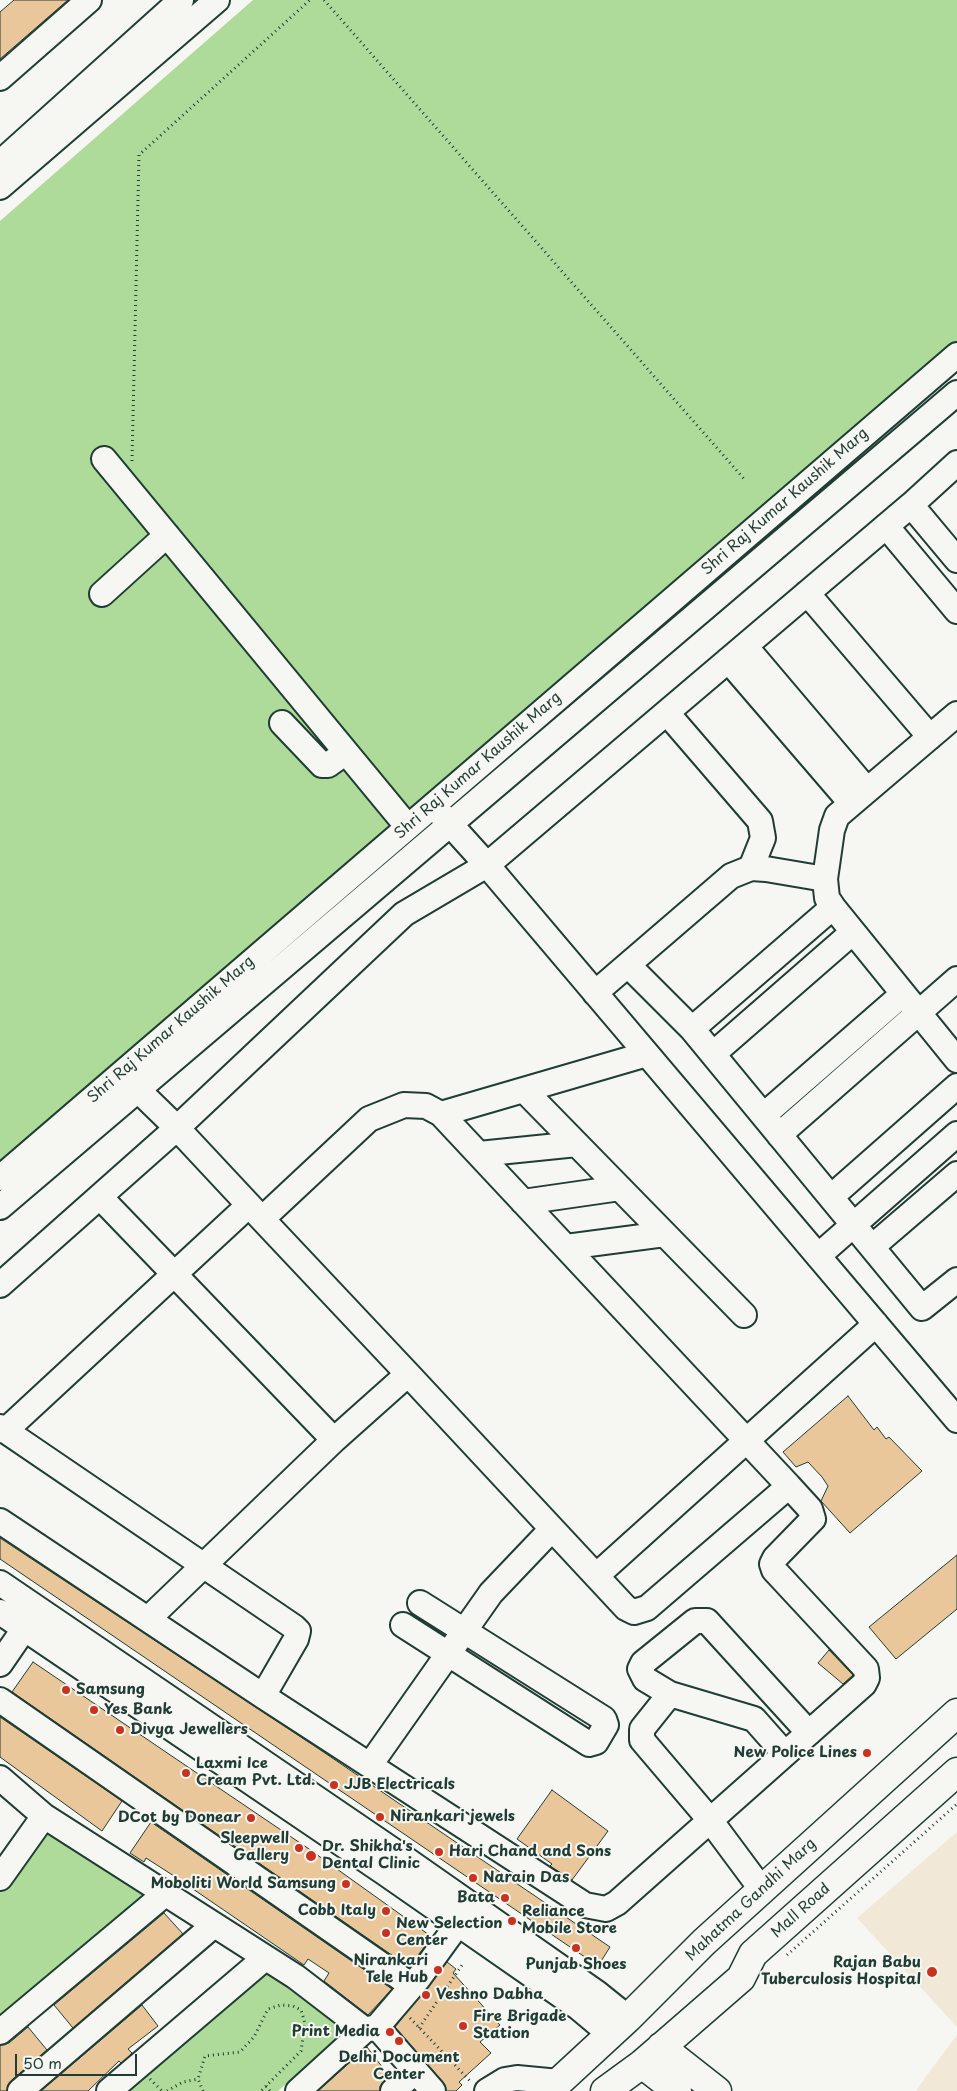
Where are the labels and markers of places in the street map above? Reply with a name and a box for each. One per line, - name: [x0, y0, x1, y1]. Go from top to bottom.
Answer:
- place label: Samsung: [76, 1681, 145, 1699]
- marker: Samsung: [60, 1684, 72, 1696]
- place label: Yes Bank: [104, 1701, 173, 1719]
- marker: Yes Bank: [88, 1704, 100, 1716]
- place label: Divya Jewellers: [130, 1721, 248, 1739]
- marker: Divya Jewellers: [114, 1724, 126, 1736]
- place label: New Police Lines: [734, 1744, 857, 1762]
- marker: New Police Lines: [861, 1747, 873, 1759]
- place label: Laxmi Ice Cream Pvt. Ltd.: [196, 1755, 315, 1790]
- marker: Laxmi Ice Cream Pvt. Ltd.: [180, 1767, 192, 1779]
- place label: JJB Electricals: [344, 1776, 455, 1794]
- marker: JJB Electricals: [328, 1779, 340, 1791]
- place label: Nirankari jewels: [390, 1808, 515, 1826]
- place label: DCot by Donear: [118, 1809, 241, 1827]
- marker: Nirankari jewels: [374, 1811, 386, 1823]
- marker: DCot by Donear: [245, 1812, 257, 1824]
- place label: Sleepwell Gallery: [220, 1830, 289, 1865]
- place label: Dr. Shikha's Dental Clinic: [322, 1838, 420, 1873]
- marker: Sleepwell Gallery: [293, 1842, 305, 1854]
- place label: Hari Chand and Sons: [449, 1843, 611, 1861]
- marker: Hari Chand and Sons: [433, 1846, 445, 1858]
- marker: Dr. Shikha's Dental Clinic: [304, 1849, 318, 1863]
- place label: Narain Das: [483, 1869, 569, 1887]
- marker: Narain Das: [467, 1872, 479, 1884]
- place label: Moboliti World Samsung: [151, 1875, 336, 1893]
- marker: Moboliti World Samsung: [340, 1878, 352, 1890]
- place label: Bata: [457, 1889, 495, 1907]
- marker: Bata: [499, 1892, 511, 1904]
- place label: Cobb Italy: [298, 1902, 376, 1920]
- place label: Reliance Mobile Store: [522, 1903, 617, 1938]
- marker: Cobb Italy: [380, 1905, 392, 1917]
- place label: New Selection Center: [396, 1915, 503, 1950]
- marker: Reliance Mobile Store: [506, 1915, 518, 1927]
- marker: New Selection Center: [380, 1927, 392, 1939]
- marker: Punjab Shoes: [570, 1942, 582, 1954]
- place label: Nirankari Tele Hub: [353, 1952, 428, 1987]
- place label: Rajan Babu Tuberculosis Hospital: [761, 1954, 921, 1989]
- place label: Punjab Shoes: [526, 1956, 626, 1974]
- marker: Nirankari Tele Hub: [432, 1964, 444, 1976]
- marker: Rajan Babu Tuberculosis Hospital: [925, 1965, 939, 1979]
- place label: Veshno Dabha: [436, 1986, 543, 2004]
- marker: Veshno Dabha: [420, 1989, 432, 2001]
- place label: Fire Brigade Station: [473, 2008, 566, 2043]
- marker: Fire Brigade Station: [457, 2020, 469, 2032]
- place label: Print Media: [292, 2023, 380, 2041]
- marker: Print Media: [384, 2026, 396, 2038]
- marker: Delhi Document Center: [393, 2035, 405, 2047]
- place label: Delhi Document Center: [338, 2049, 460, 2084]

